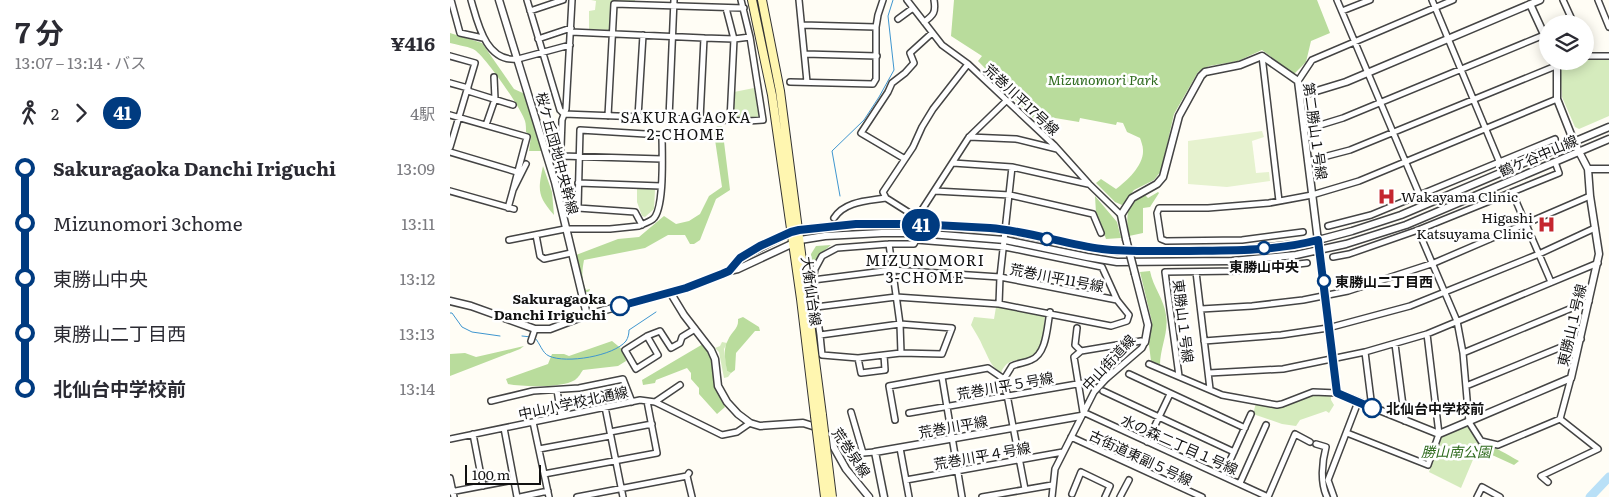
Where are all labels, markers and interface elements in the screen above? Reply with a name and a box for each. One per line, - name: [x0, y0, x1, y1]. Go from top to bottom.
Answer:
- text: 7 分: [15, 10, 64, 52]
- map controls: [1539, 15, 1594, 70]
- button: layers: [1539, 15, 1594, 70]
- text: ¥416: [390, 29, 435, 57]
- text: 13:07 – 13:14 · バス: [15, 50, 146, 74]
- street label: 荒巻川平17号線: [980, 59, 1064, 139]
- park label: Mizunomori Park: [1048, 69, 1159, 89]
- street label: 第二勝山１号線: [1299, 81, 1333, 181]
- street label: 桜ケ丘団地中央幹線: [532, 90, 584, 216]
- icon: walk: [15, 99, 43, 127]
- icon: forward: [67, 99, 95, 127]
- text: 41: [113, 99, 131, 126]
- text: 2: [51, 101, 59, 125]
- text: 4駅: [410, 101, 435, 125]
- district label: SAKURAGAOKA 2-CHOME: [620, 105, 752, 145]
- street label: 鶴ケ谷中山線: [1495, 129, 1581, 181]
- text: Sakuragaoka Danchi Iriguchi: [53, 154, 336, 182]
- text: 13:09: [397, 156, 435, 180]
- hospital icon: Wakayama Clinic: [1377, 186, 1397, 206]
- place label: Wakayama Clinic: [1401, 186, 1518, 206]
- place label: Higashi Katsuyama Clinic: [1416, 207, 1533, 243]
- text: Mizunomori 3chome: [53, 209, 243, 237]
- line badge: 41: [898, 209, 944, 241]
- text: 13:11: [401, 211, 435, 235]
- text: 41: [912, 211, 930, 238]
- hospital icon: Higashi Katsuyama Clinic: [1537, 215, 1557, 235]
- unlabelled marker: [1040, 232, 1054, 246]
- marker: 東勝山中央: [1257, 241, 1271, 255]
- district label: MIZUNOMORI 3-CHOME: [865, 248, 985, 288]
- street label: 大衡仙台線: [797, 255, 827, 327]
- place label: 東勝山中央: [1229, 256, 1299, 276]
- street label: 荒巻川平11号線: [1008, 258, 1106, 296]
- text: 東勝山中央: [53, 264, 148, 292]
- text: 13:12: [400, 266, 435, 290]
- place label: 東勝山二丁目西: [1335, 271, 1433, 291]
- marker: 東勝山二丁目西: [1317, 274, 1331, 288]
- street label: 東勝山１号線: [1169, 278, 1199, 364]
- street label: 東勝山１号線: [1552, 282, 1590, 368]
- place label: Sakuragaoka Danchi Iriguchi: [494, 288, 607, 324]
- marker: Sakuragaoka Danchi Iriguchi: [610, 296, 630, 316]
- text: 東勝山二丁目西: [53, 319, 186, 347]
- text: 13:13: [399, 321, 435, 345]
- street label: 中山街道線: [1077, 330, 1139, 394]
- street label: 荒巻川平５号線: [955, 367, 1055, 403]
- text: 北仙台中学校前: [53, 374, 186, 402]
- text: 13:14: [400, 376, 435, 400]
- street label: 中山小学校北通線: [516, 381, 630, 423]
- marker: 北仙台中学校前: [1362, 398, 1382, 418]
- place label: 北仙台中学校前: [1386, 398, 1484, 418]
- street label: 水の森二丁目１号線: [1118, 409, 1242, 479]
- street label: 荒巻川平線: [917, 410, 989, 442]
- street label: 荒巻泉線: [828, 423, 876, 481]
- street label: 古街道東副５号線: [1086, 424, 1196, 490]
- street label: 荒巻川平４号線: [932, 437, 1032, 473]
- park label: 勝山南公園: [1421, 441, 1493, 461]
- scale bar: [465, 462, 541, 485]
- text: 100 m: [472, 464, 510, 484]

